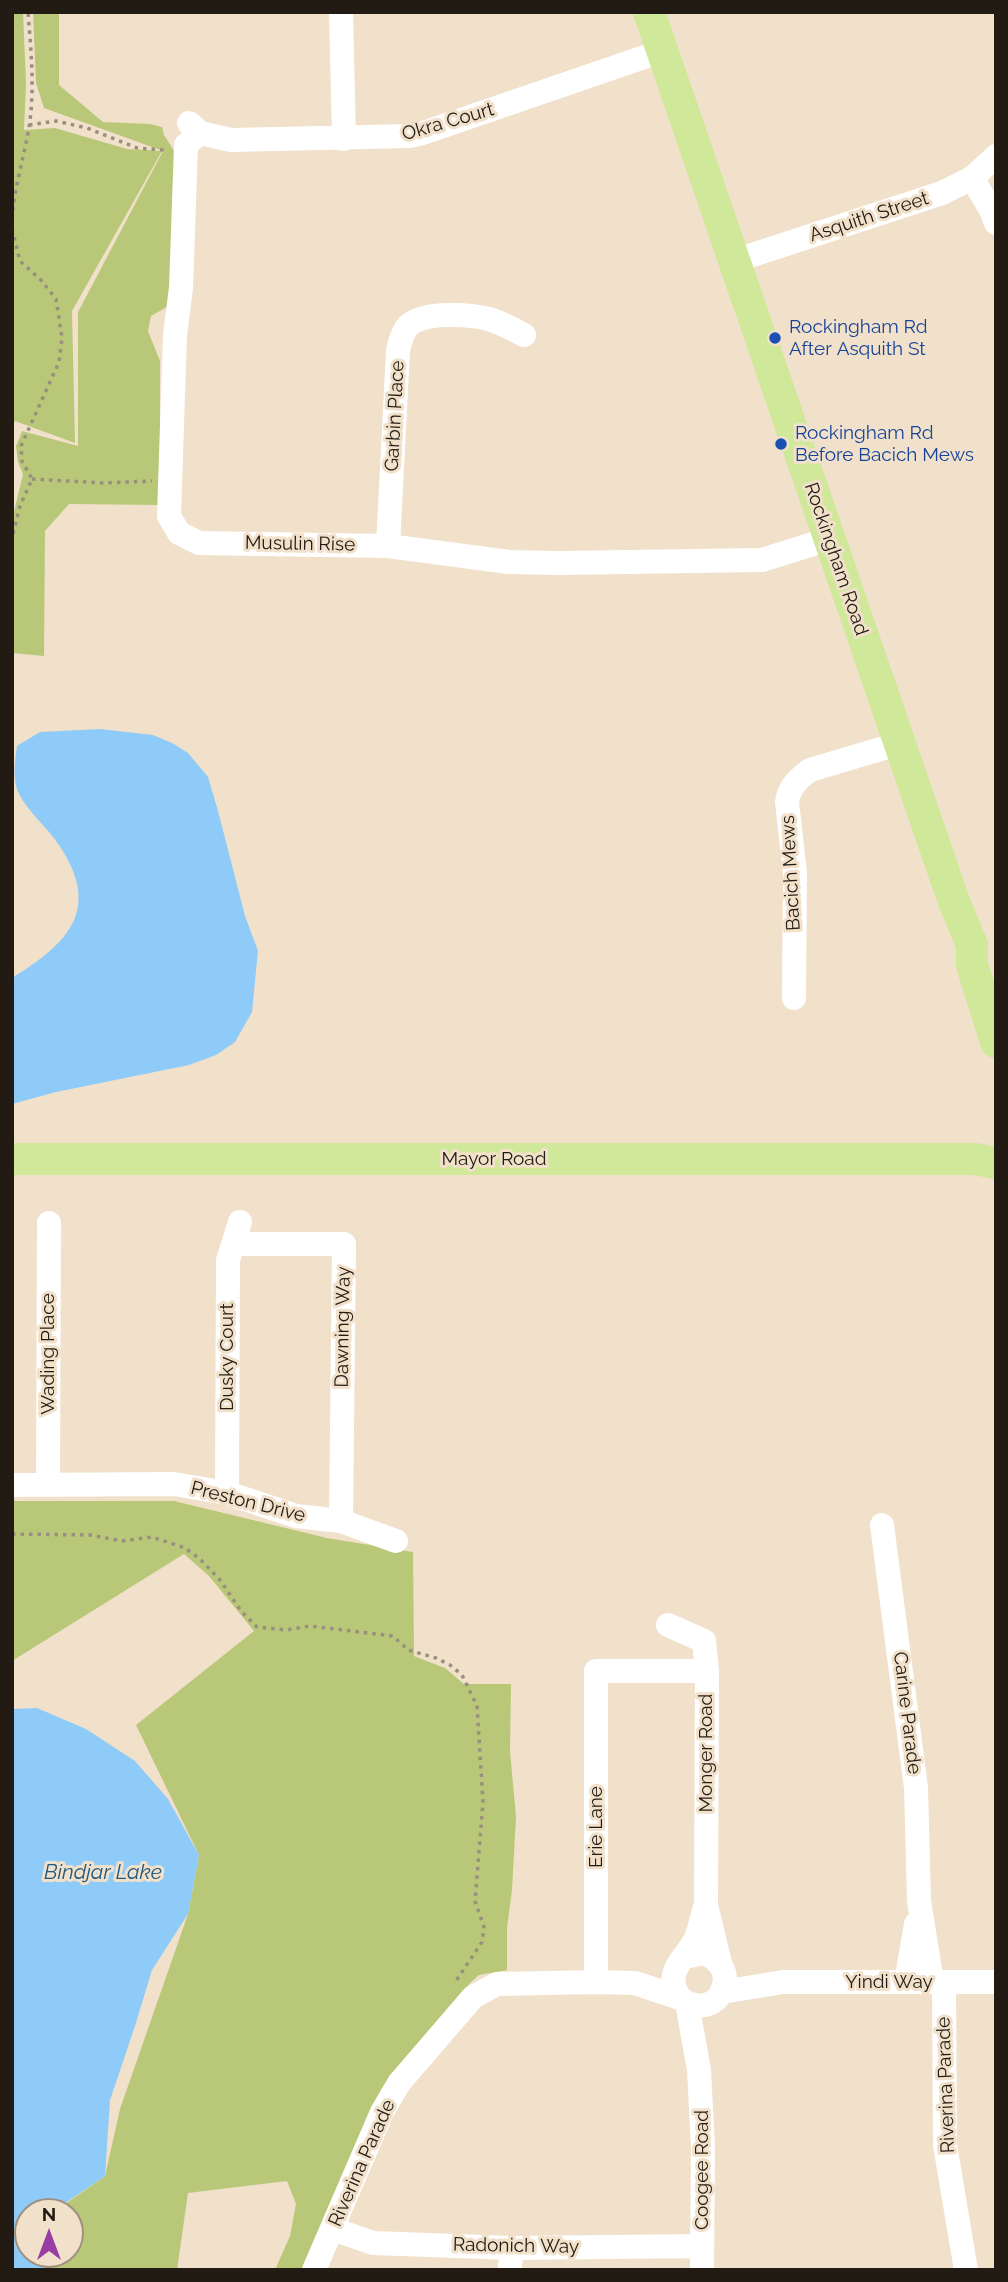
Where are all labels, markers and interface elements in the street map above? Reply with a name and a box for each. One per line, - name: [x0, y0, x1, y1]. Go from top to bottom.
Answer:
- street label: Okra Court: [399, 98, 497, 146]
- street label: Asquith Street: [807, 187, 931, 247]
- place label: Rockingham Rd After Asquith St: [789, 316, 928, 360]
- marker: Rockingham Rd After Asquith St: [767, 330, 783, 346]
- street label: Garbin Place: [381, 360, 409, 472]
- place label: Rockingham Rd Before Bacich Mews: [795, 422, 974, 466]
- marker: Rockingham Rd Before Bacich Mews: [773, 436, 789, 452]
- street label: Rockingham Road: [799, 480, 873, 638]
- street label: Musulin Rise: [245, 532, 355, 556]
- street label: Bacich Mews: [777, 815, 805, 931]
- street label: Mayor Road: [442, 1148, 546, 1170]
- street label: Dawning Way: [331, 1266, 355, 1388]
- street label: Wading Place: [37, 1293, 59, 1415]
- street label: Dusky Court: [216, 1303, 238, 1411]
- street label: Preston Drive: [188, 1477, 308, 1527]
- street label: Carine Parade: [888, 1650, 926, 1776]
- street label: Monger Road: [695, 1694, 717, 1812]
- street label: Erie Lane: [585, 1786, 607, 1868]
- water label: Bindjar Lake: [44, 1860, 162, 1886]
- street label: Yindi Way: [845, 1971, 933, 1993]
- street label: Riverina Parade: [932, 2016, 960, 2154]
- street label: Riverina Parade: [324, 2096, 400, 2230]
- street label: Coogee Road: [691, 2110, 713, 2230]
- north arrow: [14, 2198, 84, 2268]
- text: N: [42, 2203, 56, 2225]
- street label: Radonich Way: [453, 2233, 579, 2259]

